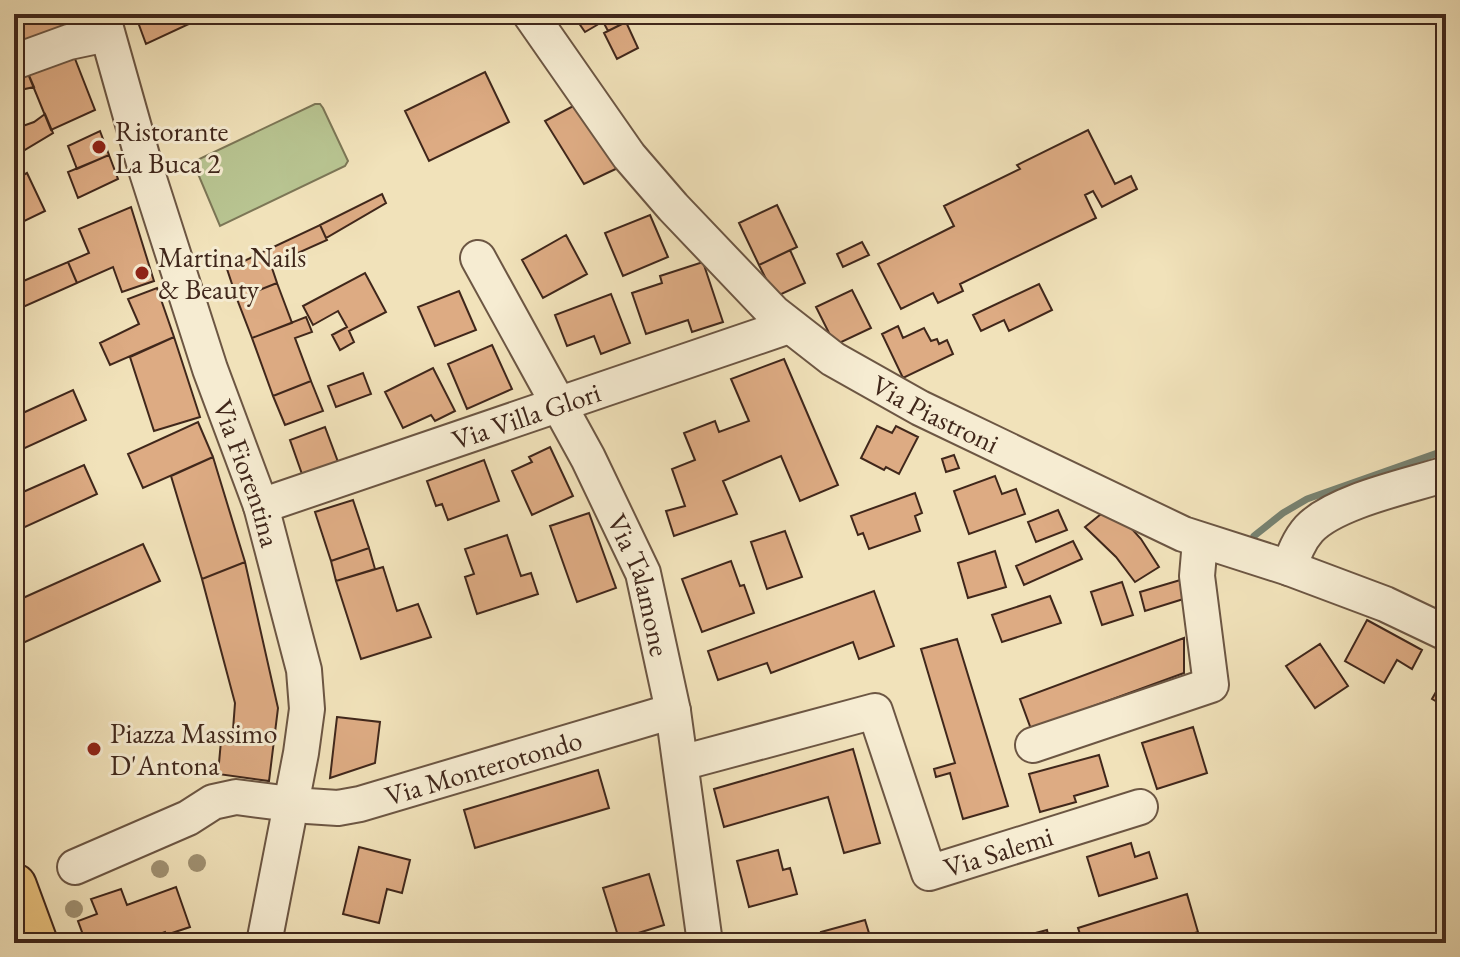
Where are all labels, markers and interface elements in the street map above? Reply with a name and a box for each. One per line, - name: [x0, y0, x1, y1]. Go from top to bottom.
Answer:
- place label: Ristorante La Buca 2: [115, 113, 229, 181]
- marker: Ristorante La Buca 2: [90, 138, 108, 156]
- place label: Martina Nails & Beauty: [158, 239, 306, 307]
- marker: Martina Nails & Beauty: [133, 264, 151, 282]
- street label: Via Piastroni: [865, 366, 1005, 461]
- street label: Via Villa Glori: [447, 374, 605, 458]
- street label: Via Fiorentina: [205, 395, 289, 552]
- street label: Via Talamone: [599, 508, 679, 659]
- place label: Piazza Massimo D'Antona: [110, 715, 277, 783]
- street label: Via Monterotondo: [381, 721, 586, 814]
- marker: Piazza Massimo D'Antona: [85, 740, 103, 758]
- street label: Via Salemi: [939, 817, 1057, 885]

